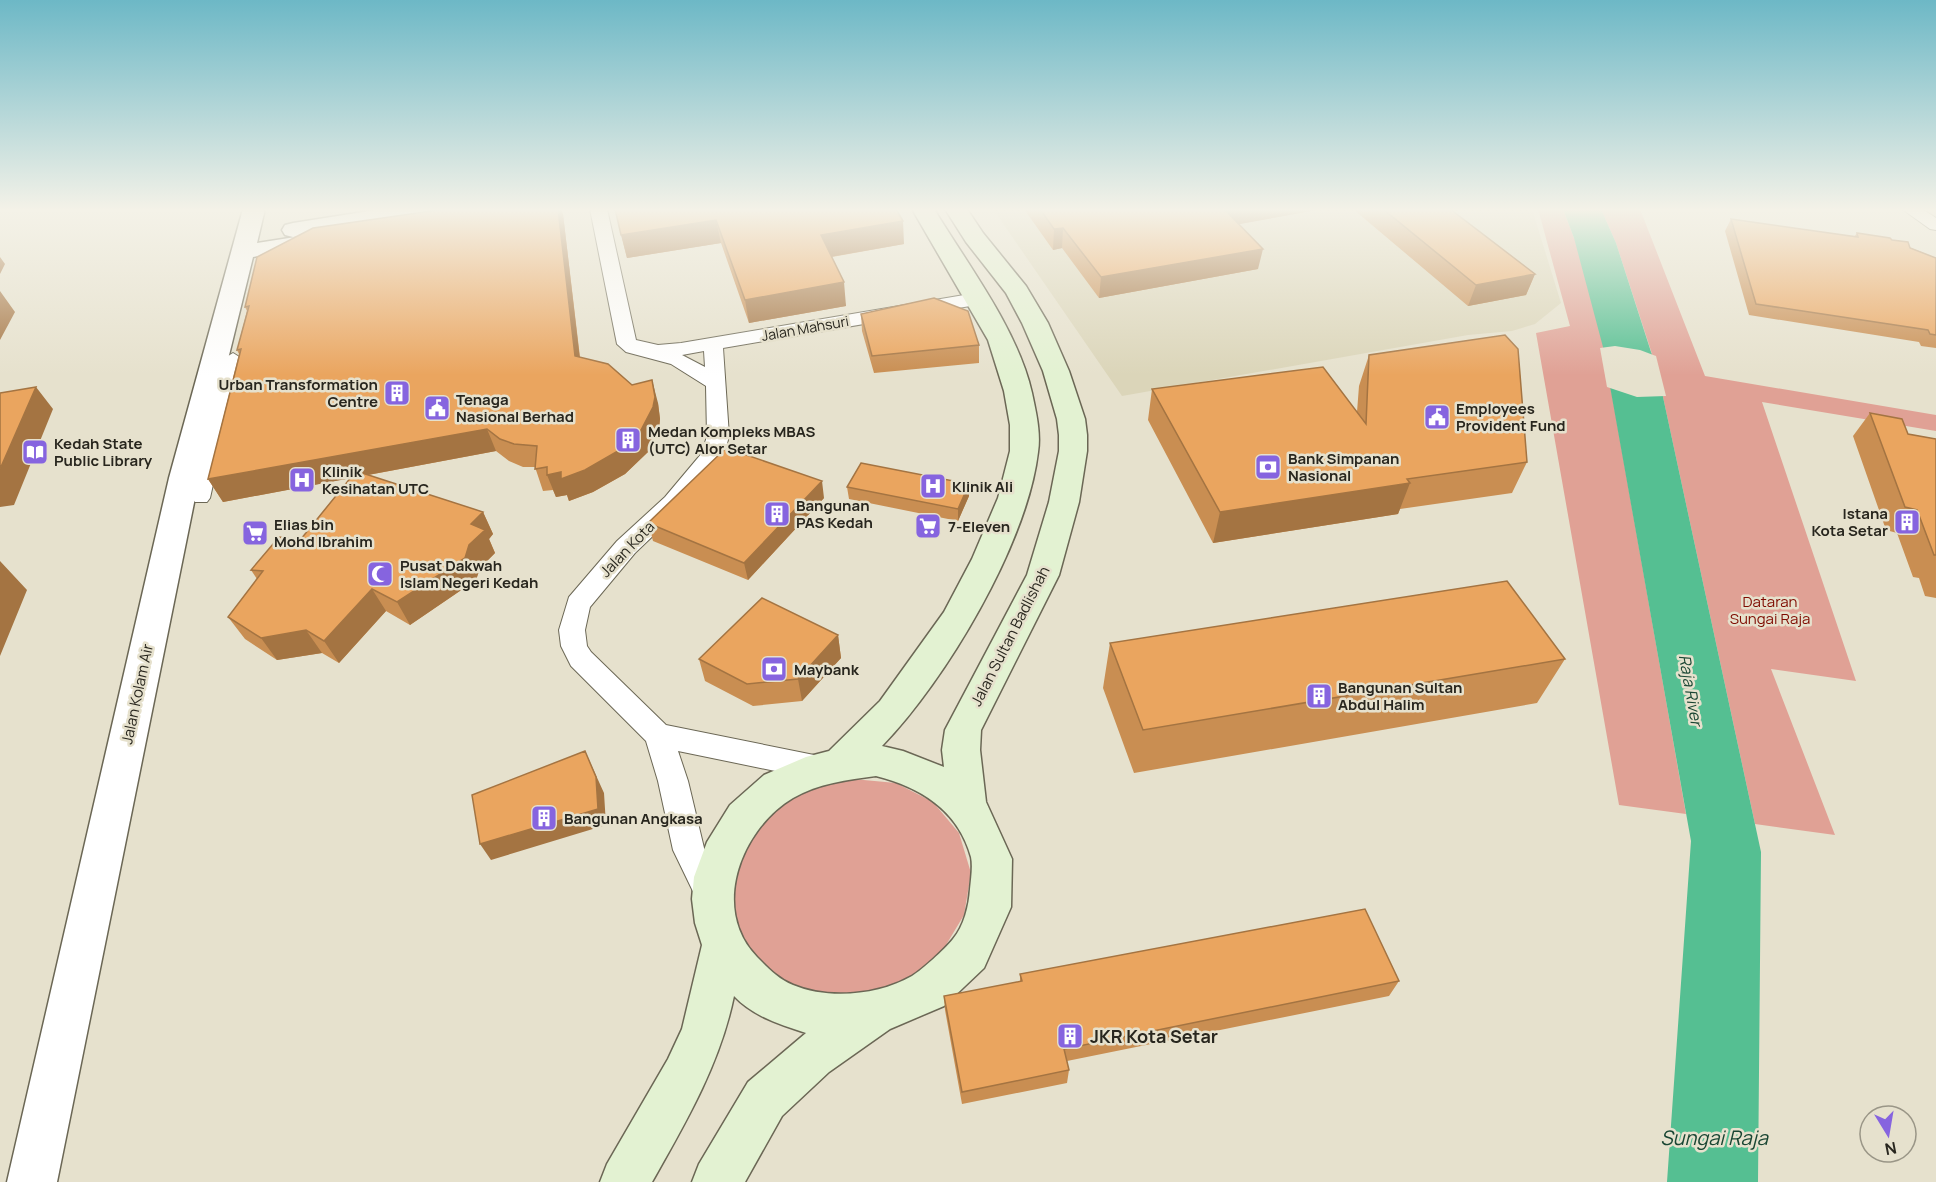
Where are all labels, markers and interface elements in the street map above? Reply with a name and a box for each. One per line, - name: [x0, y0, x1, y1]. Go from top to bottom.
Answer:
- street label: Jalan Mahsuri: [760, 311, 850, 345]
- place label: Urban Transformation Centre: [219, 374, 378, 412]
- building icon: Urban Transformation Centre: [382, 378, 412, 408]
- place label: Tenaga Nasional Berhad: [456, 389, 574, 427]
- public building icon: Tenaga Nasional Berhad: [422, 393, 452, 423]
- place label: Employees Provident Fund: [1456, 398, 1566, 436]
- public building icon: Employees Provident Fund: [1422, 402, 1452, 432]
- place label: Medan Kompleks MBAS (UTC) Alor Setar: [648, 421, 816, 459]
- building icon: Medan Kompleks MBAS (UTC) Alor Setar: [613, 425, 643, 455]
- place label: Kedah State Public Library: [54, 433, 153, 471]
- library icon: Kedah State Public Library: [20, 437, 50, 467]
- place label: Bank Simpanan Nasional: [1288, 448, 1399, 486]
- bank icon: Bank Simpanan Nasional: [1253, 452, 1283, 482]
- place label: Klinik Kesihatan UTC: [322, 461, 429, 499]
- hospital icon: Klinik Kesihatan UTC: [287, 465, 317, 495]
- hospital icon: Klinik Ali: [918, 471, 948, 501]
- place label: Klinik Ali: [952, 476, 1013, 497]
- place label: Bangunan PAS Kedah: [796, 495, 873, 533]
- building icon: Bangunan PAS Kedah: [762, 499, 792, 529]
- place label: Istana Kota Setar: [1811, 503, 1888, 541]
- building icon: Istana Kota Setar: [1892, 507, 1922, 537]
- supermarket icon: 7-Eleven: [913, 511, 943, 541]
- place label: Elias bin Mohd Ibrahim: [274, 514, 373, 552]
- street label: Jalan Kota: [595, 516, 659, 582]
- place label: 7-Eleven: [948, 516, 1010, 537]
- supermarket icon: Elias bin Mohd Ibrahim: [240, 518, 270, 548]
- place label: Pusat Dakwah Islam Negeri Kedah: [400, 555, 538, 593]
- mosque icon: Pusat Dakwah Islam Negeri Kedah: [365, 559, 395, 589]
- street label: Jalan Sultan Badlishah: [966, 562, 1054, 710]
- park label: Dataran Sungai Raja: [1730, 591, 1810, 629]
- street label: Jalan Kolam Air: [116, 641, 158, 746]
- water label: Raja River: [1674, 653, 1708, 729]
- bank icon: Maybank: [759, 654, 789, 684]
- place label: Maybank: [794, 659, 860, 680]
- place label: Bangunan Sultan Abdul Halim: [1338, 677, 1462, 715]
- building icon: Bangunan Sultan Abdul Halim: [1304, 681, 1334, 711]
- building icon: Bangunan Angkasa: [529, 803, 559, 833]
- place label: Bangunan Angkasa: [564, 808, 703, 829]
- building icon: JKR Kota Setar: [1055, 1021, 1085, 1051]
- place label: JKR Kota Setar: [1090, 1024, 1218, 1048]
- north arrow: [1858, 1104, 1918, 1164]
- water label: Sungai Raja: [1660, 1124, 1769, 1151]
- text: N: [1883, 1137, 1899, 1161]

